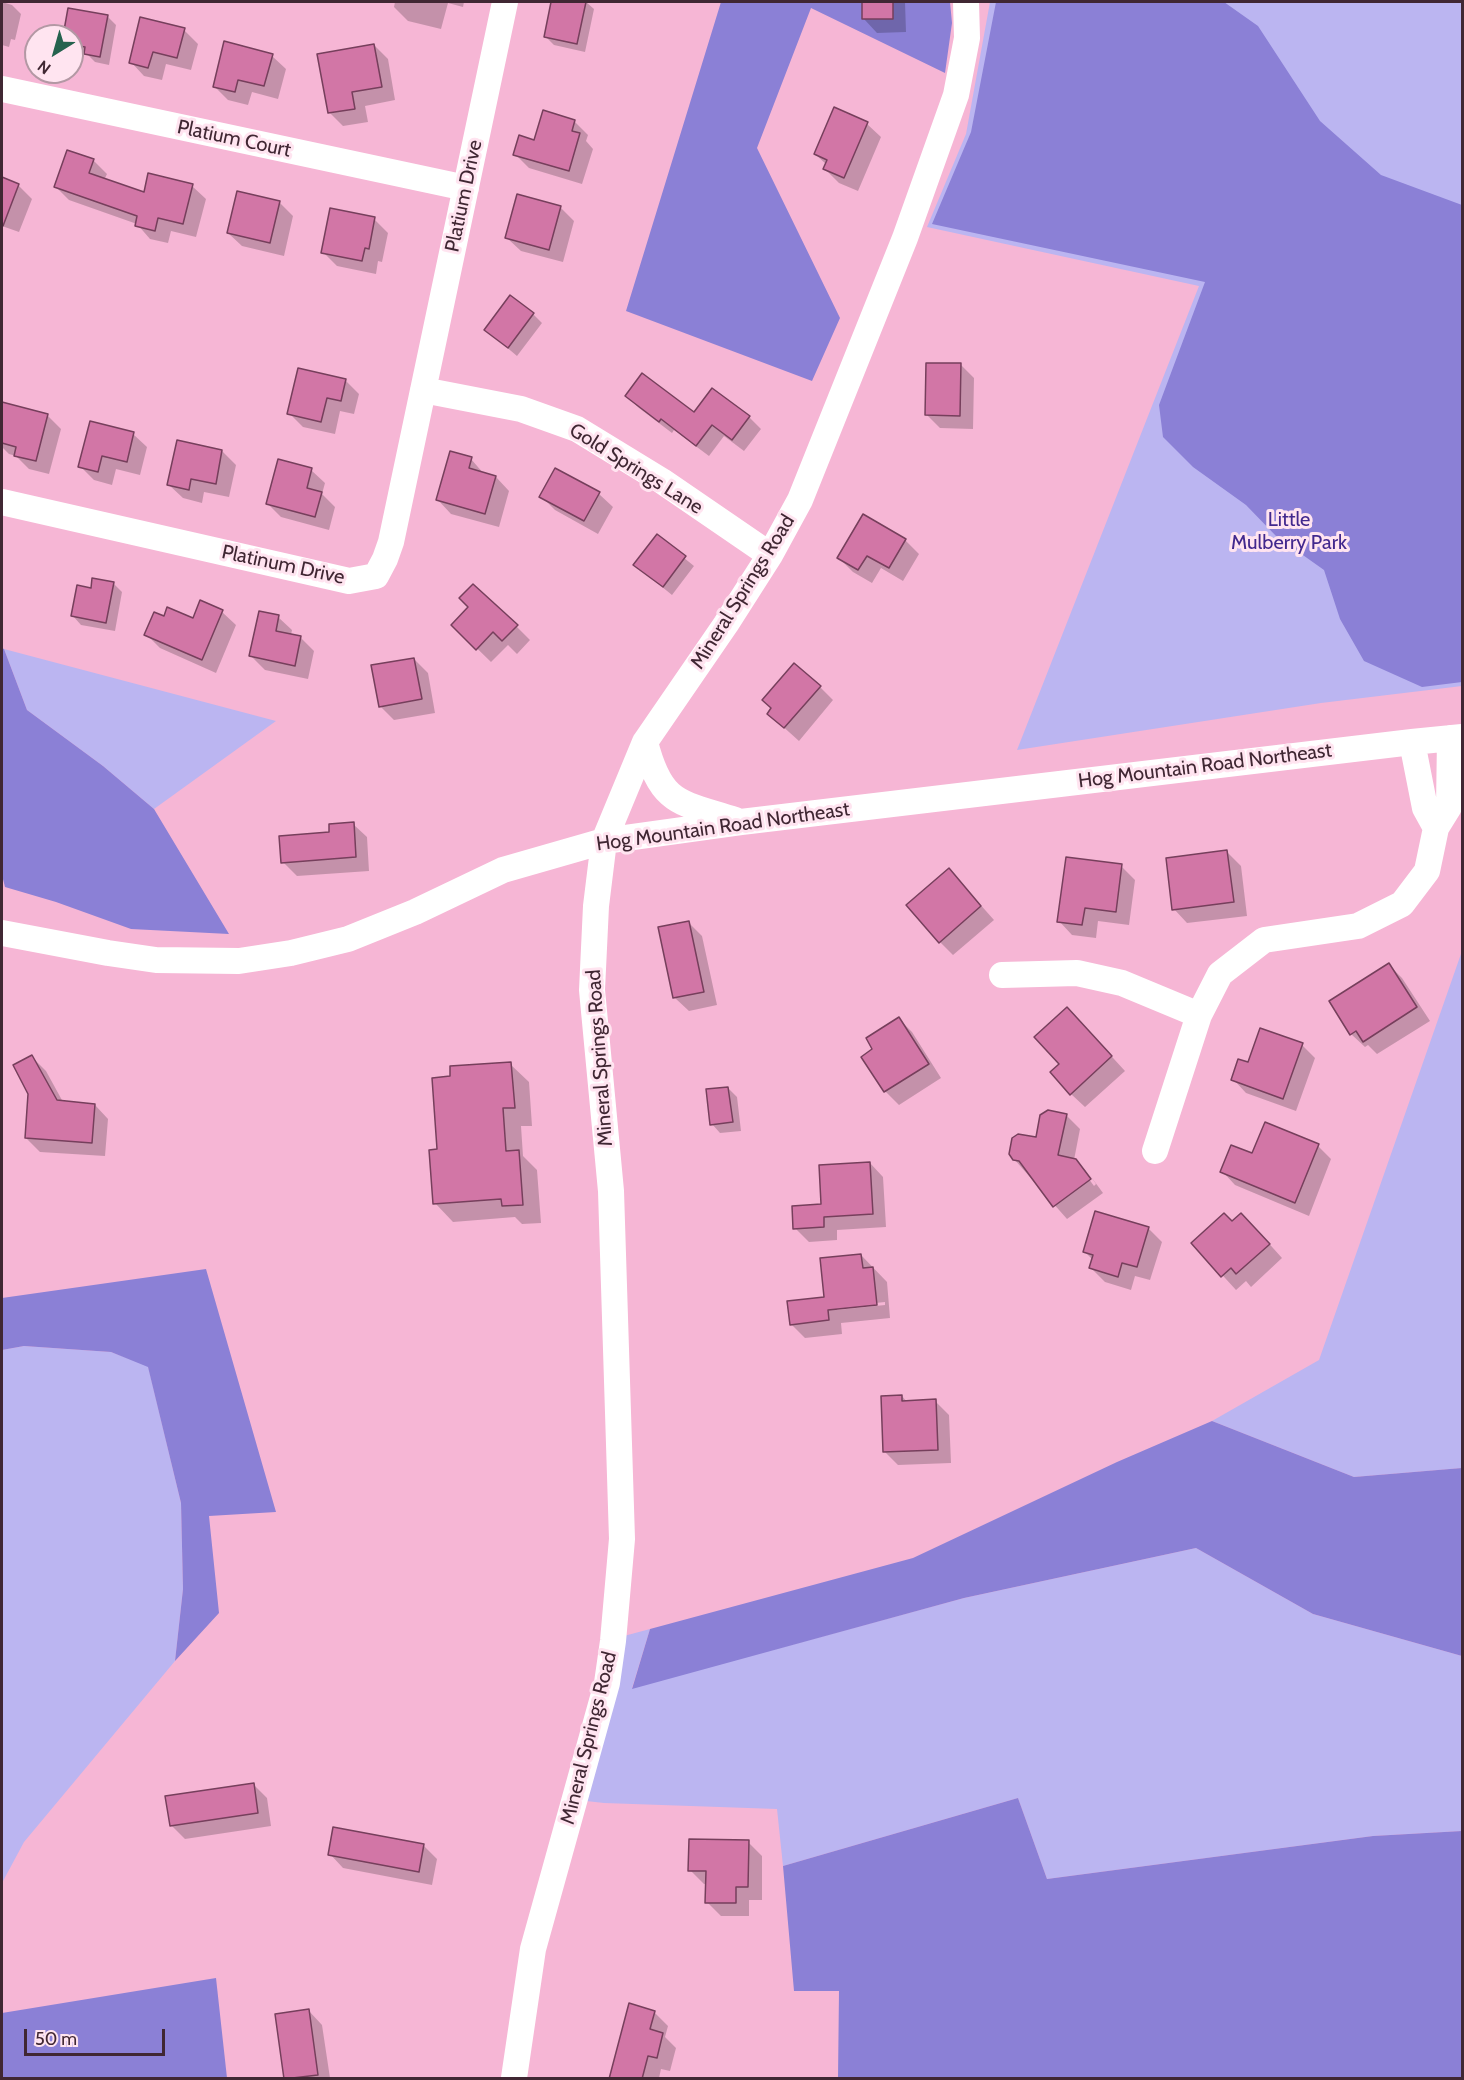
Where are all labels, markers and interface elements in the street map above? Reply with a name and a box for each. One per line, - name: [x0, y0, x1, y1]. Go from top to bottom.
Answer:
- north arrow: [24, 24, 84, 84]
- text: N: [34, 56, 54, 78]
- street label: Platium Court: [175, 115, 293, 163]
- street label: Platium Drive: [440, 138, 488, 254]
- street label: Gold Springs Lane: [565, 418, 707, 520]
- park label: Little Mulberry Park: [1231, 508, 1347, 555]
- street label: Mineral Springs Road: [686, 510, 800, 674]
- street label: Platinum Drive: [219, 540, 347, 590]
- street label: Hog Mountain Road Northeast: [1077, 739, 1333, 793]
- street label: Hog Mountain Road Northeast: [595, 797, 851, 857]
- street label: Mineral Springs Road: [582, 969, 618, 1147]
- street label: Mineral Springs Road: [556, 1649, 622, 1827]
- scale bar: [27, 2017, 168, 2055]
- text: 50 m: [35, 2028, 77, 2050]

